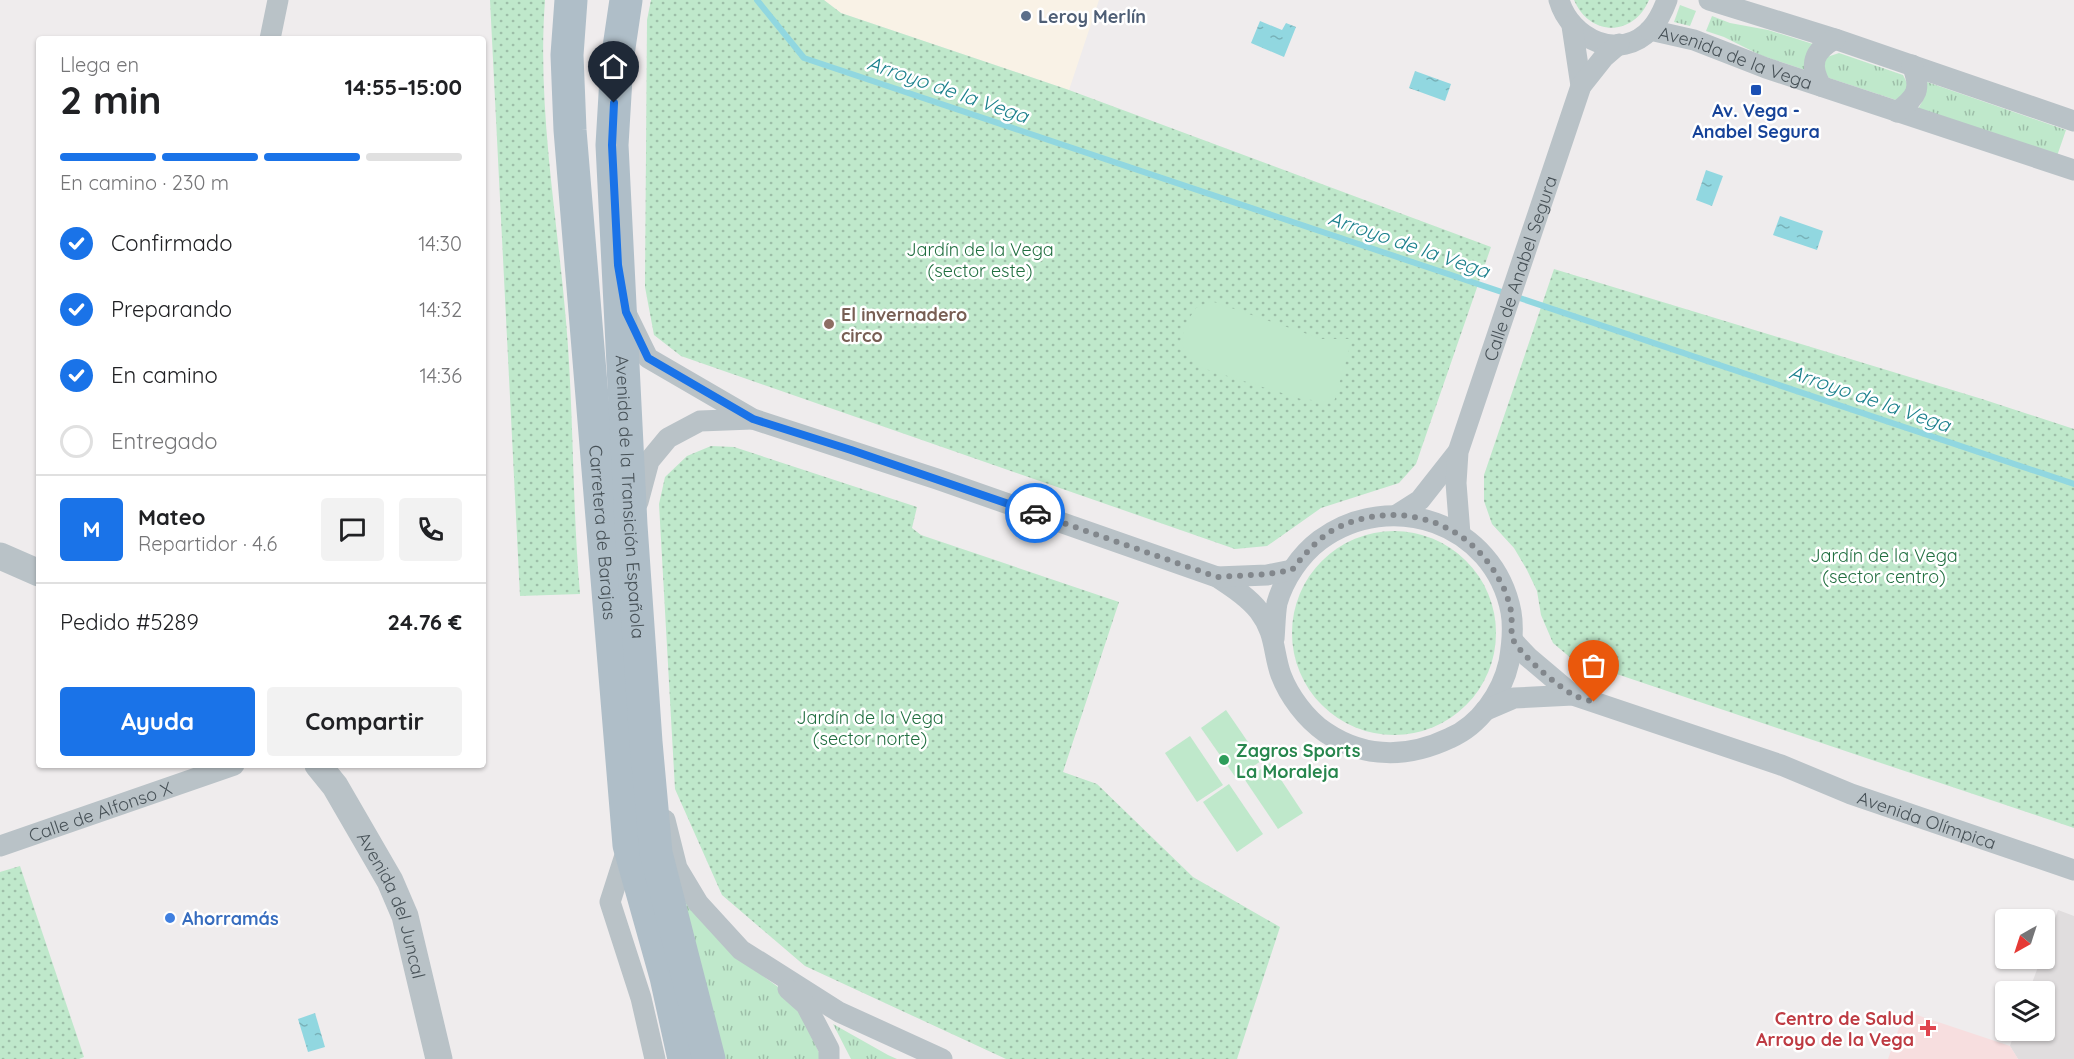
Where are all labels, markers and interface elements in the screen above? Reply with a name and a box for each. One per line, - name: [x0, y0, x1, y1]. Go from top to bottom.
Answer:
- place label: Leroy Merlín: [1038, 5, 1146, 28]
- marker: Leroy Merlín: [1019, 9, 1033, 23]
- street label: Avenida de la Vega: [1656, 21, 1816, 94]
- pin: [588, 41, 639, 103]
- icon: home: [597, 50, 630, 83]
- water label: Arroyo de la Vega: [864, 50, 1033, 129]
- text: Llega en: [60, 52, 139, 77]
- text: 14:55–15:00: [344, 73, 462, 101]
- text: 2 min: [60, 75, 162, 124]
- marker: Av. Vega - Anabel Segura: [1749, 83, 1763, 97]
- place label: Av. Vega - Anabel Segura: [1692, 99, 1820, 143]
- text: En camino · 230 m: [60, 170, 229, 195]
- street label: Calle de Anabel Segura: [1478, 173, 1562, 364]
- water label: Arroyo de la Vega: [1325, 205, 1494, 284]
- icon: check: [60, 227, 93, 260]
- text: Confirmado: [111, 229, 232, 257]
- text: 14:30: [418, 231, 462, 256]
- park label: Jardín de la Vega (sector este): [906, 238, 1054, 282]
- icon: check: [60, 293, 93, 326]
- text: Preparando: [111, 295, 232, 323]
- text: 14:32: [419, 297, 462, 322]
- place label: El invernadero circo: [841, 303, 967, 347]
- marker: El invernadero circo: [822, 317, 836, 331]
- street label: Avenida de la Transición Española: [611, 354, 650, 639]
- icon: check: [60, 359, 93, 392]
- water label: Arroyo de la Vega: [1786, 359, 1955, 438]
- text: En camino: [111, 361, 218, 389]
- text: 14:36: [419, 363, 462, 388]
- text: Entregado: [111, 427, 218, 455]
- street label: Carretera de Barajas: [585, 444, 622, 621]
- courier: [1005, 483, 1065, 543]
- icon: car: [1019, 497, 1052, 530]
- button: chat: [321, 498, 384, 561]
- button: phone: [399, 498, 462, 561]
- text: Mateo: [138, 503, 205, 531]
- text: M: [82, 515, 101, 543]
- text: Repartidor · 4.6: [138, 531, 277, 556]
- park label: Jardín de la Vega (sector centro): [1810, 544, 1958, 588]
- text: Pedido #5289: [60, 608, 199, 636]
- text: 24.76 €: [388, 608, 462, 636]
- pin: [1568, 640, 1619, 702]
- icon: bag: [1577, 649, 1610, 682]
- button: Ayuda: [60, 687, 255, 756]
- button: Compartir: [267, 687, 462, 756]
- park label: Jardín de la Vega (sector norte): [796, 706, 944, 750]
- place label: Zagros Sports La Moraleja: [1236, 739, 1361, 783]
- marker: Zagros Sports La Moraleja: [1217, 753, 1231, 767]
- street label: Calle de Alfonso X: [26, 776, 175, 847]
- street label: Avenida Olímpica: [1855, 786, 1999, 854]
- street label: Avenida del Juncal: [352, 827, 431, 981]
- place label: Ahorramás: [182, 907, 279, 930]
- north arrow: [1995, 909, 2055, 969]
- map controls: [1995, 909, 2055, 1041]
- marker: Ahorramás: [163, 911, 177, 925]
- button: layers: [1995, 981, 2055, 1041]
- place label: Centro de Salud Arroyo de la Vega: [1756, 1007, 1914, 1051]
- marker: Centro de Salud Arroyo de la Vega: [1919, 1019, 1937, 1037]

